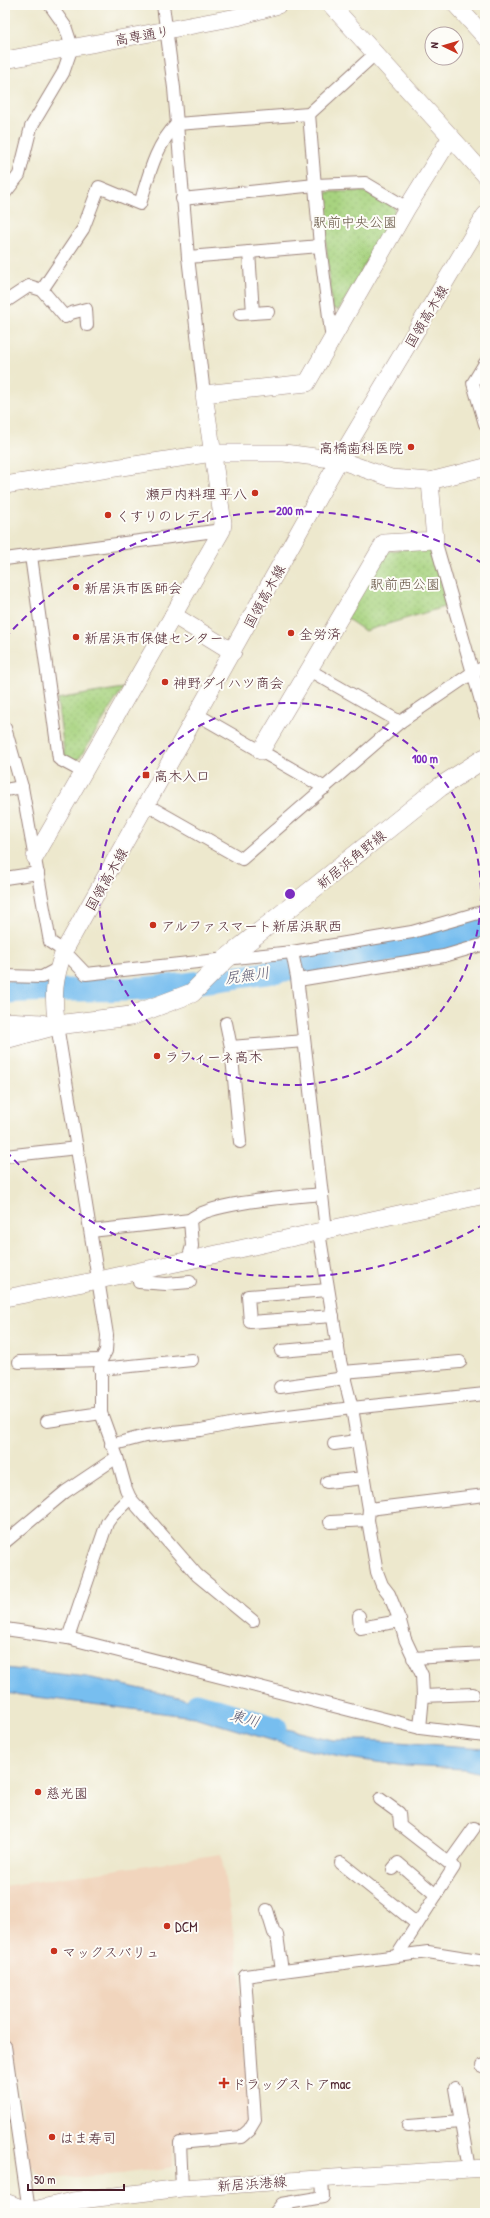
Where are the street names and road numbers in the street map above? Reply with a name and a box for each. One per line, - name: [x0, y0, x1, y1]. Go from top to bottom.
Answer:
- street label: 高専通り: [113, 21, 171, 49]
- street label: 国領高木線: [400, 281, 452, 351]
- street label: 国領高木線: [239, 561, 289, 631]
- street label: 新居浜角野線: [312, 825, 390, 893]
- street label: 国領高木線: [80, 844, 132, 914]
- street label: 新居浜港線: [216, 2171, 288, 2195]

